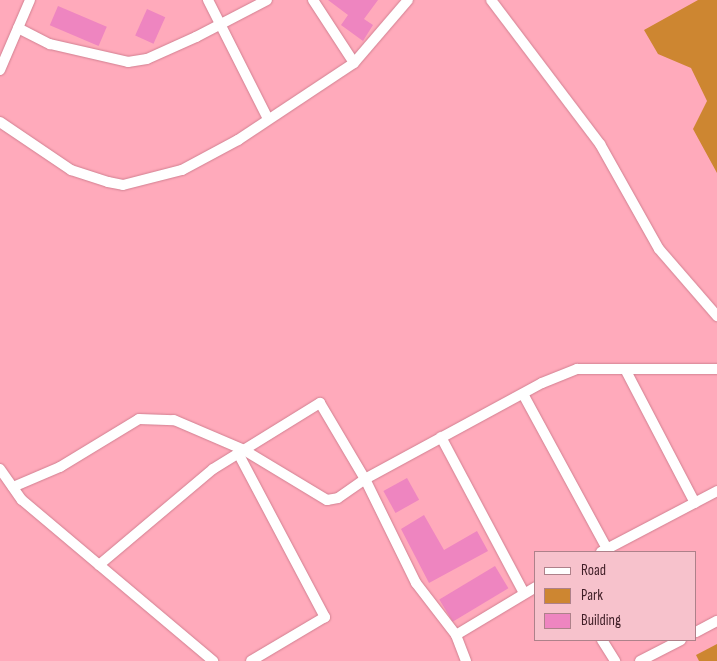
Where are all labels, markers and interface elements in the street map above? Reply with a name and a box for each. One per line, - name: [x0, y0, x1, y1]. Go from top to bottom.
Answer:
- legend: [534, 551, 697, 641]
- text: Road: [581, 561, 606, 580]
- text: Park: [581, 586, 603, 605]
- text: Building: [581, 611, 621, 630]

